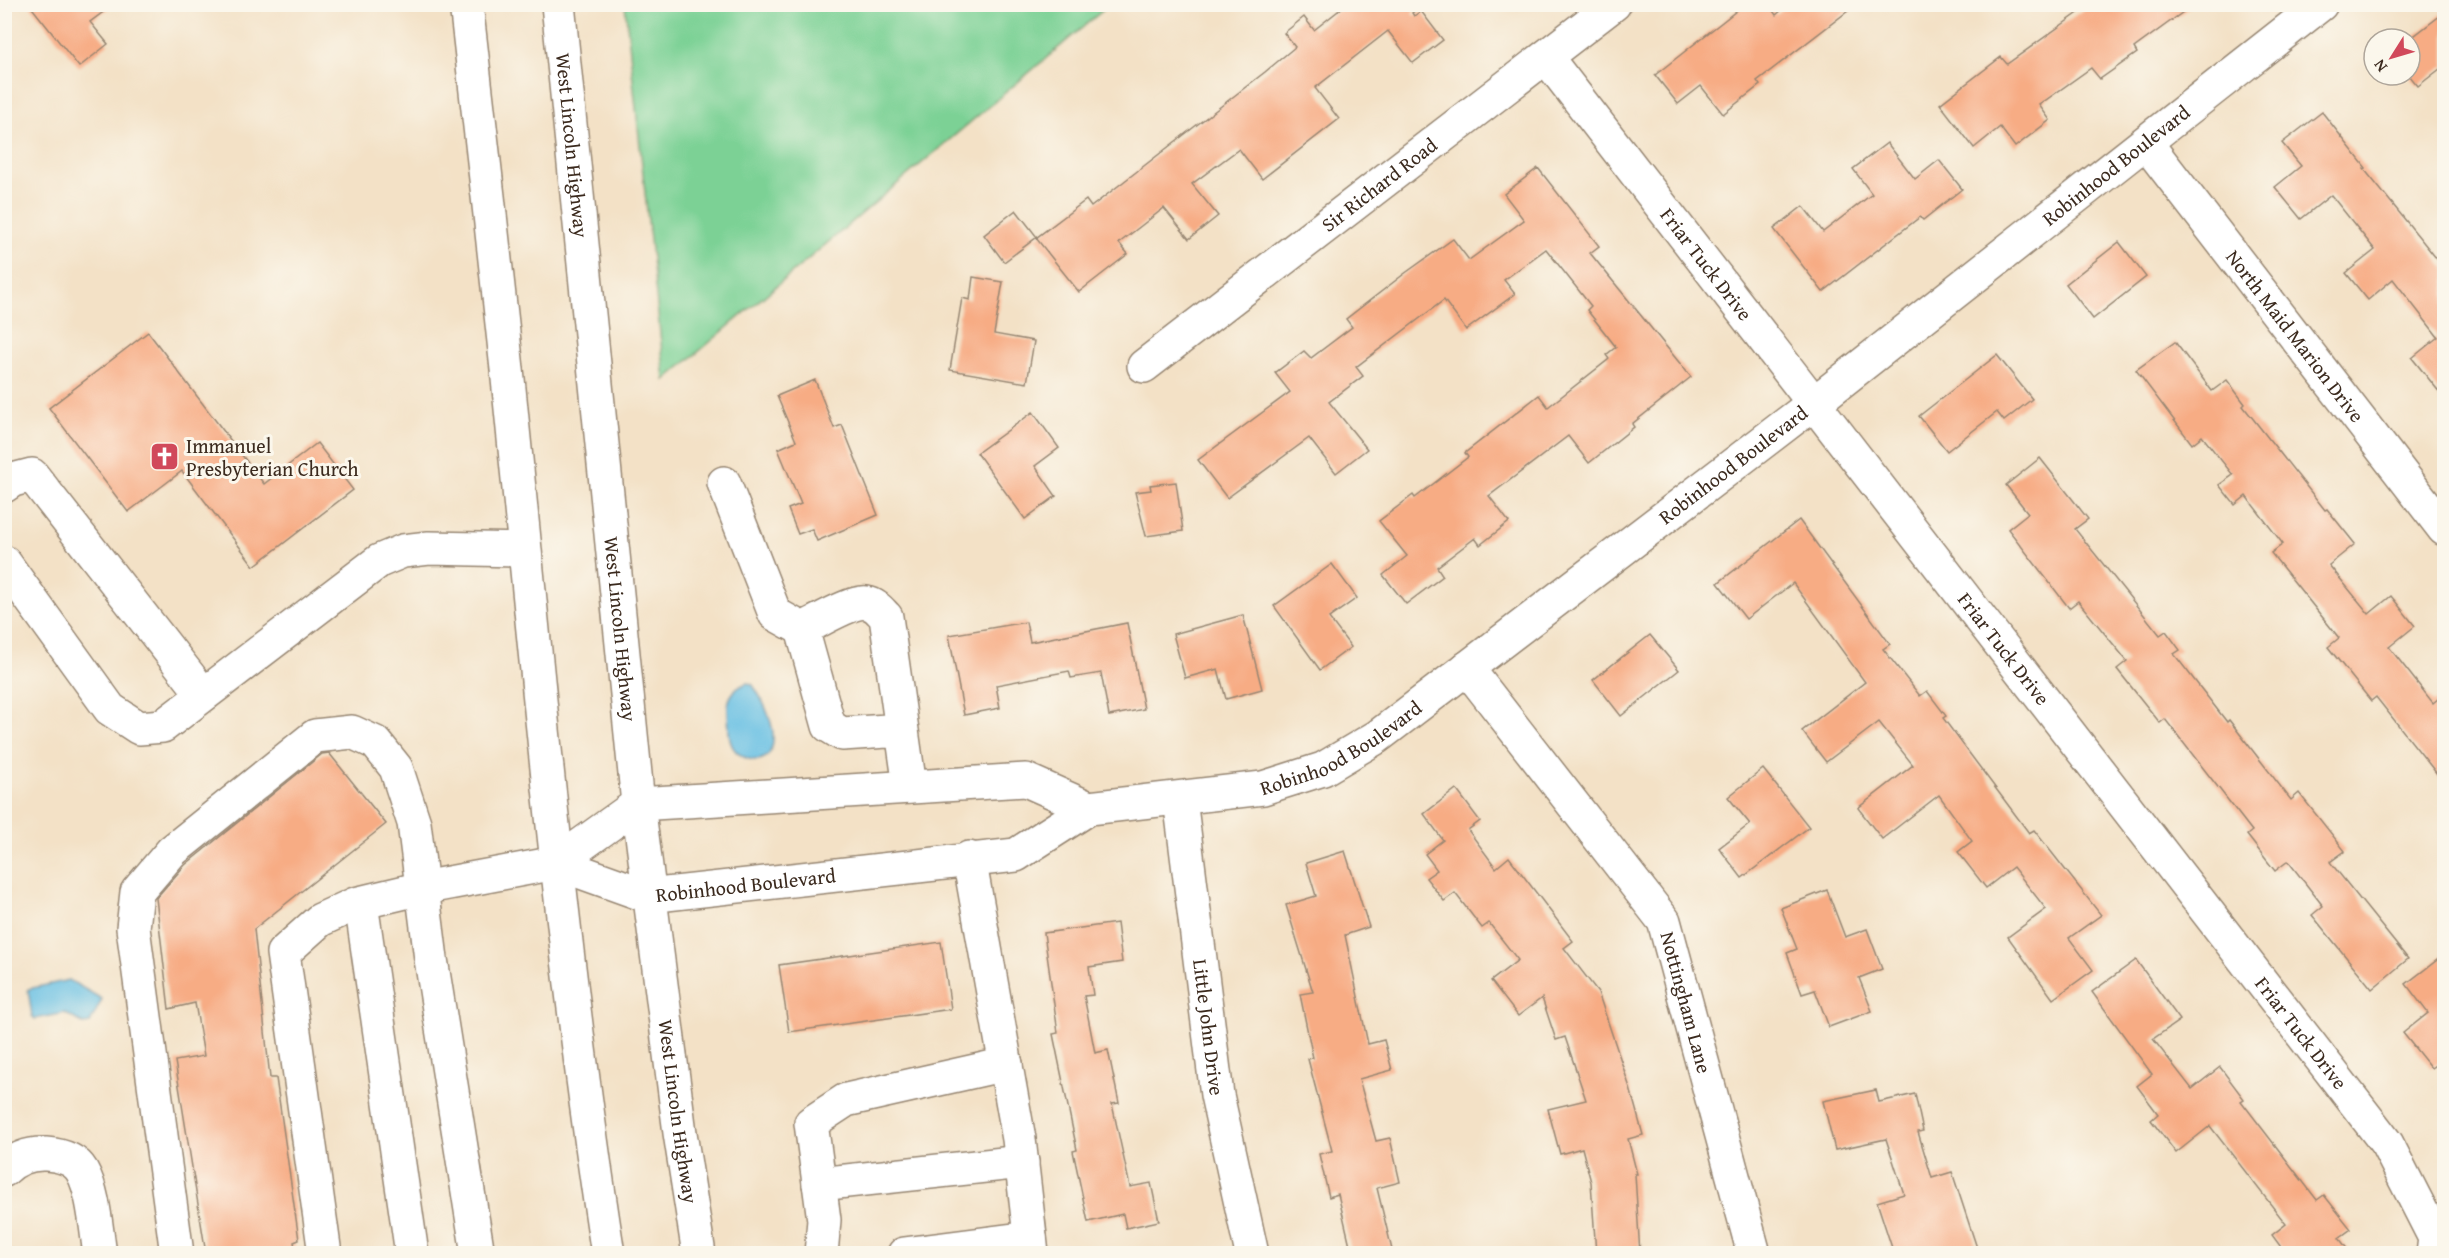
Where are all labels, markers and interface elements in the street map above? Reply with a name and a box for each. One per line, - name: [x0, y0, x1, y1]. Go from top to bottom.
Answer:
- north arrow: [2362, 27, 2422, 87]
- street label: West Lincoln Highway: [549, 52, 596, 239]
- text: N: [2367, 54, 2393, 78]
- street label: Robinhood Boulevard: [2036, 97, 2196, 232]
- street label: Sir Richard Road: [1315, 130, 1443, 238]
- street label: Friar Tuck Drive: [1654, 201, 1760, 327]
- street label: North Maid Marion Drive: [2219, 243, 2372, 428]
- street label: Robinhood Boulevard: [1652, 398, 1814, 531]
- place label: Immanuel Presbyterian Church: [186, 431, 358, 483]
- church icon: Immanuel Presbyterian Church: [149, 441, 181, 473]
- street label: West Lincoln Highway: [597, 535, 645, 723]
- street label: Friar Tuck Drive: [1951, 586, 2057, 711]
- street label: Robinhood Boulevard: [1256, 693, 1428, 802]
- street label: Robinhood Boulevard: [654, 860, 837, 909]
- street label: Nottingham Lane: [1654, 928, 1719, 1076]
- street label: Little John Drive: [1186, 957, 1232, 1097]
- street label: Friar Tuck Drive: [2248, 970, 2355, 1095]
- street label: West Lincoln Highway: [652, 1018, 706, 1205]

